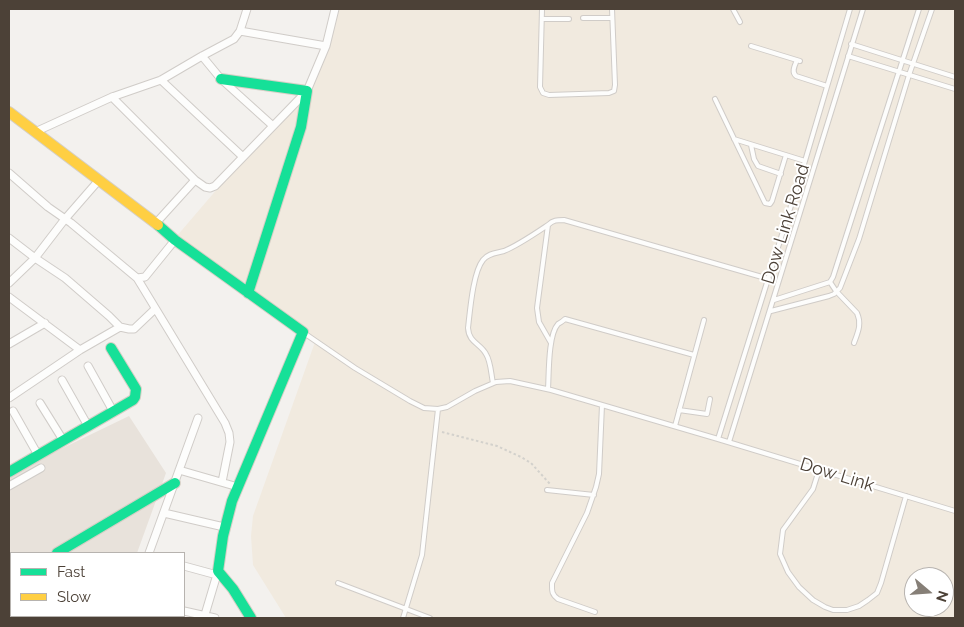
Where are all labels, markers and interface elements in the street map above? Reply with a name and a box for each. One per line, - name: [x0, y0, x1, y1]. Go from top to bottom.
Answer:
- street label: Dow Link Road: [757, 161, 815, 287]
- street label: Dow Link: [797, 453, 877, 497]
- legend: [10, 552, 185, 617]
- text: Fast: [57, 563, 85, 581]
- north arrow: [904, 567, 954, 617]
- text: Slow: [57, 588, 91, 606]
- text: N: [933, 589, 952, 604]

